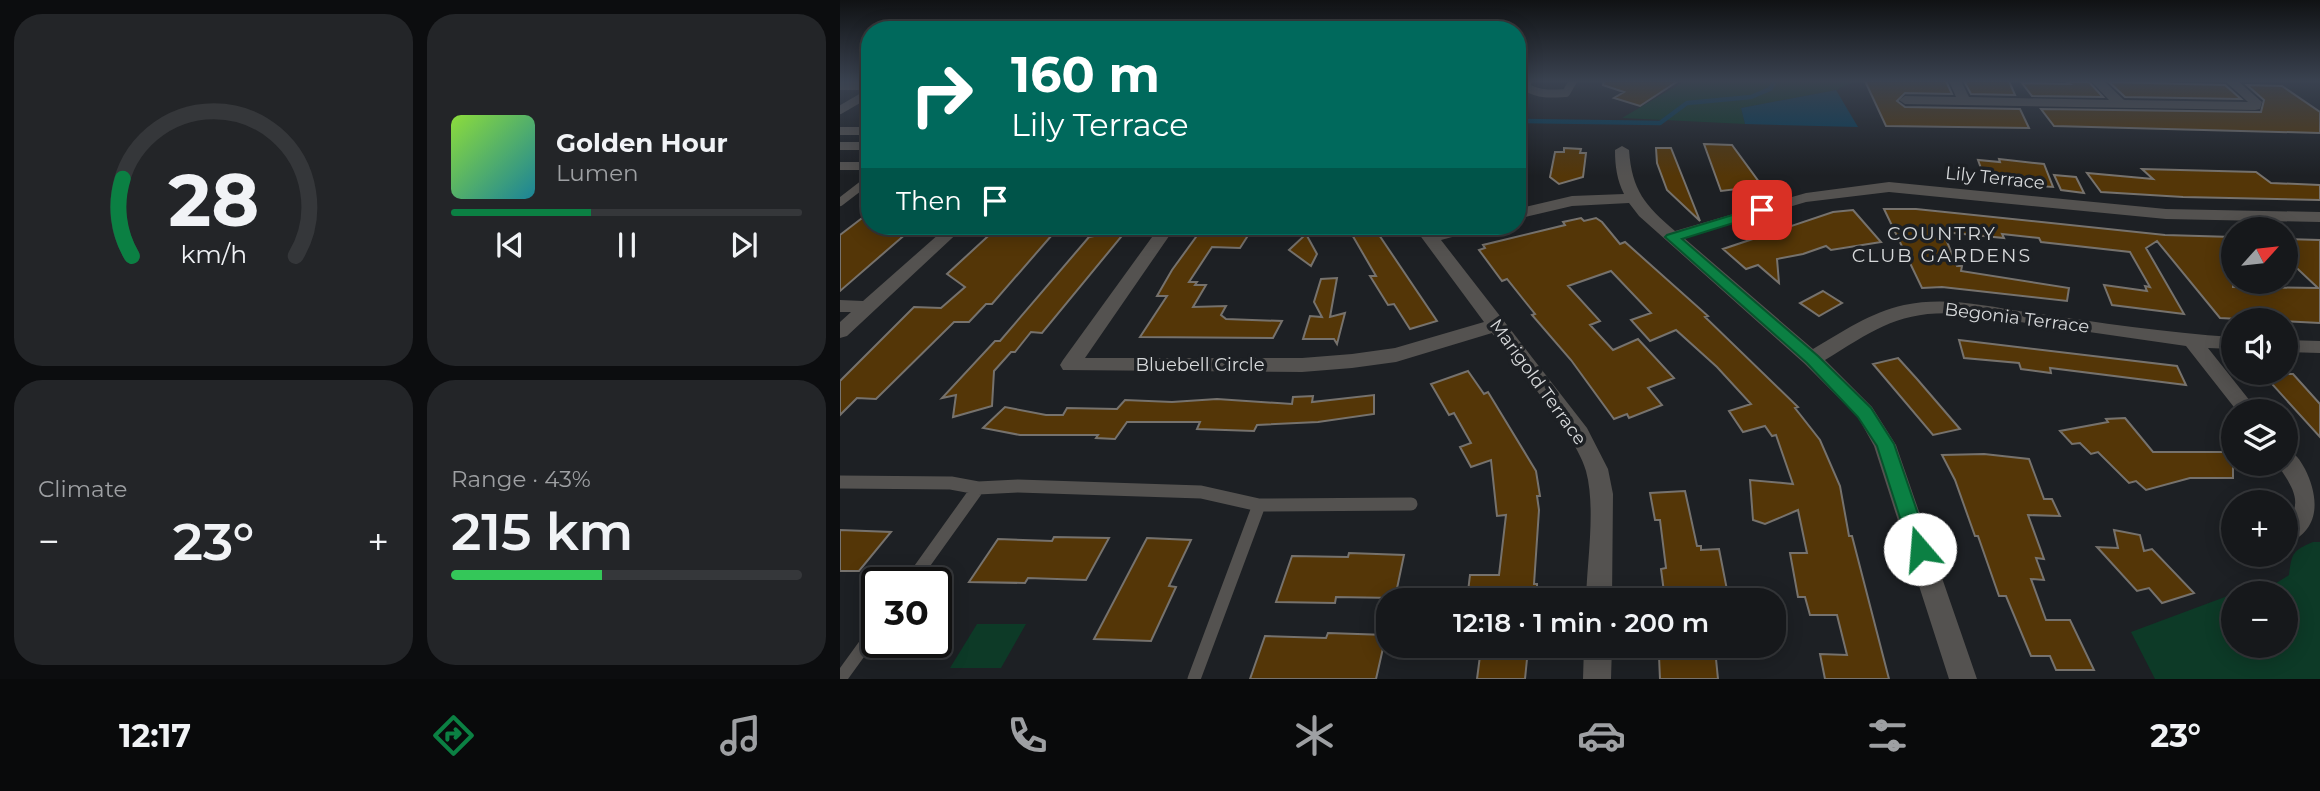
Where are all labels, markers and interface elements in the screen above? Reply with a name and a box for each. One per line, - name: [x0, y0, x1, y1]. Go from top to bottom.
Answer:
- text: 160 m: [1011, 45, 1160, 104]
- icon: right: [896, 49, 987, 140]
- text: Lily Terrace: [1011, 105, 1189, 144]
- text: Golden Hour: [556, 127, 728, 159]
- text: 28: [168, 156, 259, 244]
- text: Lumen: [556, 159, 639, 187]
- street label: Lily Terrace: [1944, 162, 2046, 194]
- pin: [1732, 180, 1792, 240]
- icon: arrive: [976, 182, 1014, 220]
- text: Then: [896, 185, 962, 217]
- icon: arrive: [1743, 191, 1781, 229]
- north arrow: [2221, 217, 2298, 294]
- map controls: [2221, 217, 2298, 658]
- district label: COUNTRY CLUB GARDENS: [1852, 222, 2032, 267]
- icon: previous: [491, 226, 529, 264]
- icon: pause: [608, 226, 646, 264]
- icon: next: [725, 226, 763, 264]
- text: km/h: [180, 239, 247, 269]
- street label: Begonia Terrace: [1943, 298, 2091, 338]
- button: sound: [2221, 308, 2298, 385]
- street label: Marigold Terrace: [1485, 315, 1591, 449]
- street label: Bluebell Circle: [1135, 354, 1265, 376]
- button: layers: [2221, 399, 2298, 476]
- text: Range · 43%: [451, 465, 591, 493]
- text: Climate: [38, 475, 127, 503]
- button: +: [2221, 490, 2298, 567]
- text: 215 km: [451, 500, 633, 563]
- text: 23°: [173, 510, 254, 573]
- position arrow: [1883, 512, 1957, 586]
- text: −: [38, 518, 60, 565]
- text: +: [367, 518, 389, 565]
- speed limit sign: 30: [861, 567, 952, 658]
- button: −: [2221, 581, 2298, 658]
- text: 12:18 · 1 min · 200 m: [1453, 607, 1709, 639]
- icon: directions: [429, 711, 478, 760]
- icon: music: [716, 711, 765, 760]
- icon: phone: [1003, 711, 1052, 760]
- icon: climate: [1290, 711, 1339, 760]
- icon: car: [1577, 711, 1626, 760]
- icon: filters: [1863, 711, 1912, 760]
- text: 12:17: [119, 716, 191, 755]
- text: 23°: [2150, 716, 2201, 755]

